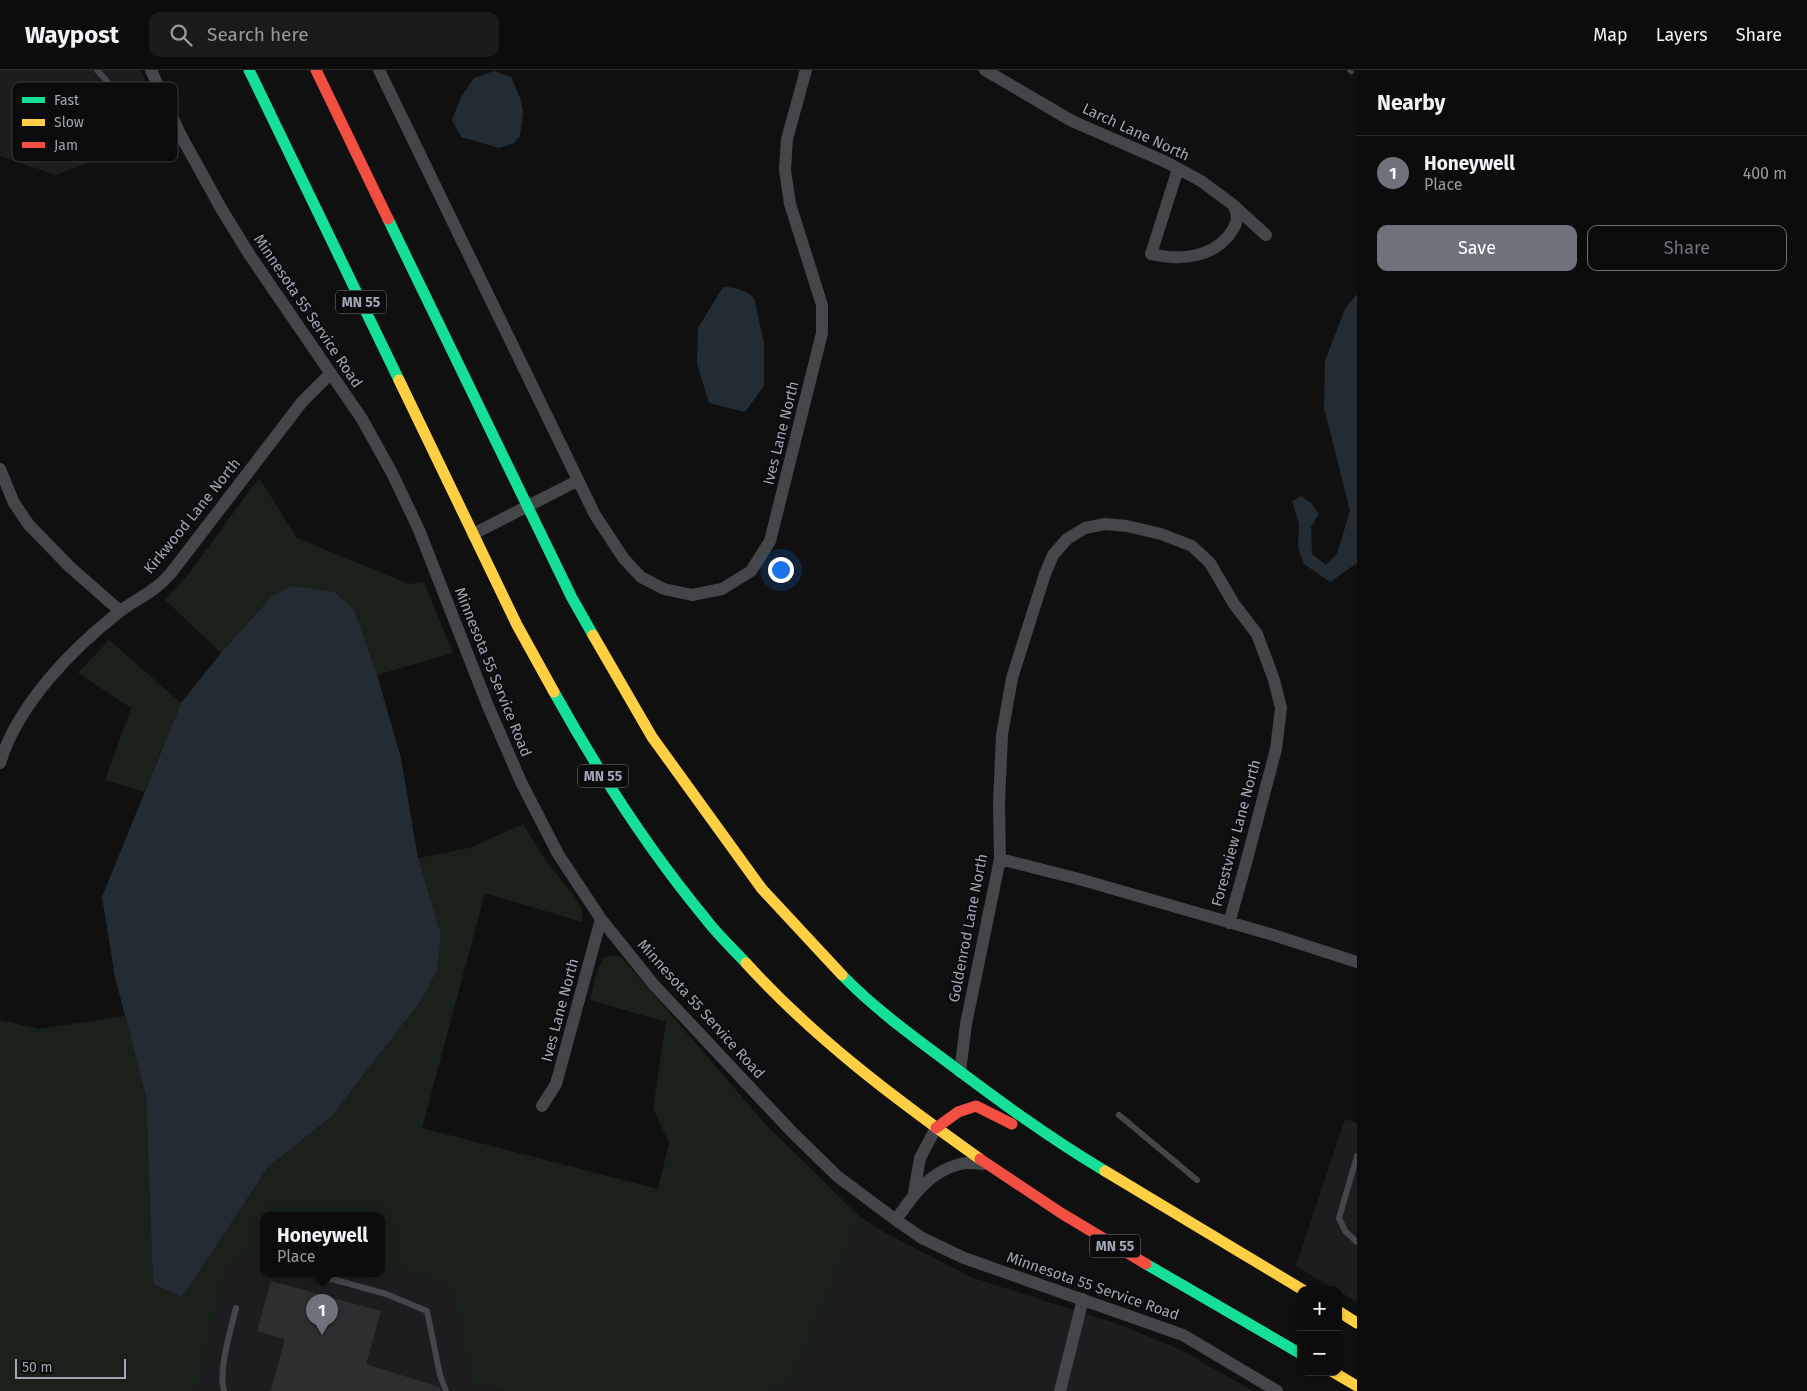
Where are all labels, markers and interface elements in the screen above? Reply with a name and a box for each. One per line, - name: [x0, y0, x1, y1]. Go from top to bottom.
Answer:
- search box: [149, 12, 499, 57]
- text: Waypost: [25, 21, 119, 49]
- icon: search: [167, 21, 195, 49]
- text: Search here: [207, 23, 309, 46]
- text: Map: [1593, 24, 1628, 46]
- text: Layers: [1656, 24, 1708, 46]
- text: Share: [1736, 24, 1782, 46]
- legend: [12, 82, 178, 162]
- text: Nearby: [1377, 90, 1445, 116]
- text: Fast: [54, 92, 80, 109]
- street label: Larch Lane North: [1080, 99, 1192, 165]
- text: Slow: [54, 114, 84, 131]
- text: Jam: [54, 137, 78, 154]
- text: Honeywell: [1424, 152, 1515, 175]
- text: 1: [1389, 164, 1397, 183]
- text: 400 m: [1743, 164, 1787, 183]
- text: Place: [1424, 175, 1463, 194]
- button: Save: [1377, 225, 1577, 271]
- button: Share: [1587, 225, 1787, 271]
- street label: Minnesota 55 Service Road: [250, 231, 366, 391]
- road number: MN 55: [336, 290, 386, 313]
- street label: Ives Lane North: [759, 379, 803, 487]
- street label: Kirkwood Lane North: [140, 455, 244, 577]
- your location: [768, 557, 794, 583]
- street label: Minnesota 55 Service Road: [451, 585, 535, 759]
- street label: Forestview Lane North: [1208, 758, 1264, 908]
- road number: MN 55: [578, 764, 628, 788]
- street label: Goldenrod Lane North: [945, 852, 991, 1004]
- street label: Minnesota 55 Service Road: [634, 936, 768, 1082]
- street label: Ives Lane North: [538, 956, 582, 1064]
- popup: [260, 1212, 385, 1277]
- text: Honeywell: [277, 1224, 368, 1247]
- road number: MN 55: [1090, 1234, 1140, 1258]
- text: Place: [277, 1247, 316, 1266]
- street label: Minnesota 55 Service Road: [1004, 1248, 1182, 1324]
- map controls: [1297, 1286, 1342, 1376]
- button: +: [1297, 1286, 1342, 1331]
- pin: 1: [306, 1294, 338, 1335]
- button: −: [1297, 1331, 1342, 1376]
- scale bar: [15, 1356, 126, 1379]
- text: 50 m: [22, 1359, 53, 1376]

